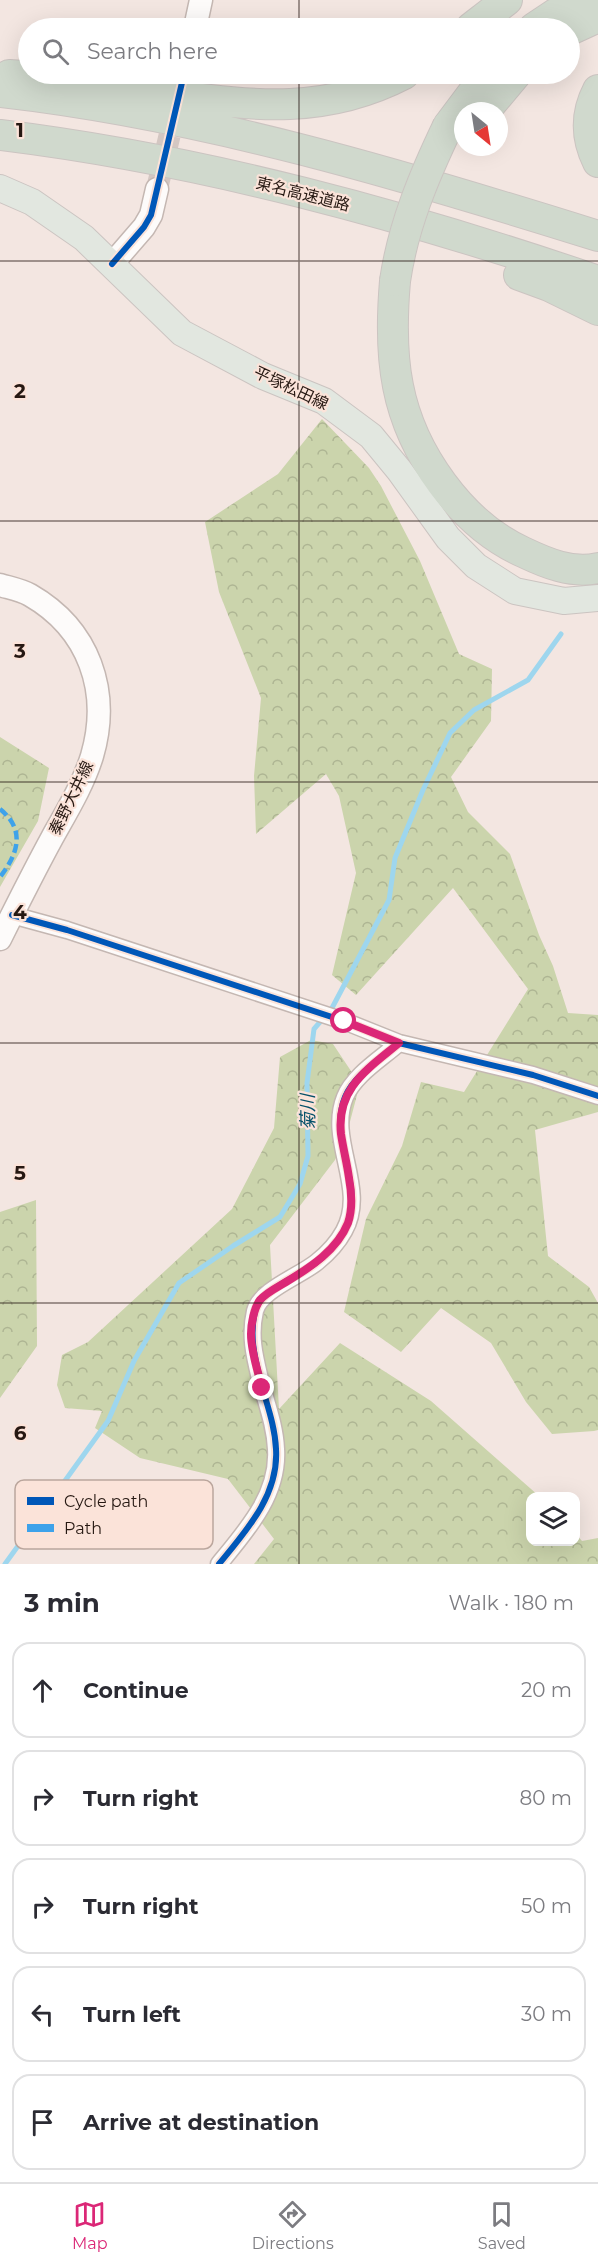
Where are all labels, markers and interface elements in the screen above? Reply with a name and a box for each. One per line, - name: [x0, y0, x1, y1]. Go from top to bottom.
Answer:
- search box: [18, 18, 580, 84]
- icon: search: [39, 35, 72, 68]
- text: Search here: [87, 38, 218, 65]
- north arrow: [454, 102, 508, 156]
- text: 1: [16, 118, 24, 142]
- street label: 東名高速道路: [254, 173, 352, 215]
- street label: 平塚松田線: [251, 362, 331, 414]
- text: 2: [14, 379, 26, 403]
- text: 3: [13, 639, 26, 663]
- street label: 秦野大井線: [45, 758, 97, 838]
- text: 4: [13, 900, 27, 924]
- route start: [330, 1007, 356, 1033]
- water label: 菊川: [297, 1092, 319, 1130]
- text: 5: [14, 1161, 26, 1185]
- route end: [248, 1374, 274, 1400]
- text: 6: [14, 1421, 27, 1445]
- legend: [15, 1480, 213, 1549]
- text: Cycle path: [64, 1492, 148, 1511]
- map controls: [526, 1492, 580, 1546]
- button: layers: [526, 1492, 580, 1546]
- text: Path: [64, 1519, 102, 1538]
- text: 3 min: [24, 1587, 100, 1619]
- text: Walk · 180 m: [449, 1591, 574, 1615]
- icon: ahead: [26, 1674, 59, 1707]
- text: Continue: [83, 1677, 189, 1704]
- text: 20 m: [521, 1678, 572, 1702]
- icon: right: [26, 1782, 59, 1815]
- text: Turn right: [83, 1785, 198, 1812]
- text: 80 m: [520, 1786, 572, 1810]
- icon: right: [26, 1890, 59, 1923]
- text: Turn right: [83, 1893, 198, 1920]
- text: 50 m: [521, 1894, 572, 1918]
- icon: left: [26, 1998, 59, 2031]
- text: Turn left: [83, 2001, 181, 2028]
- text: 30 m: [521, 2002, 572, 2026]
- icon: arrive: [26, 2106, 59, 2139]
- text: Arrive at destination: [83, 2109, 319, 2136]
- tab: Map: [72, 2198, 108, 2253]
- tab: Directions: [252, 2198, 334, 2253]
- tab: Saved: [478, 2198, 526, 2253]

